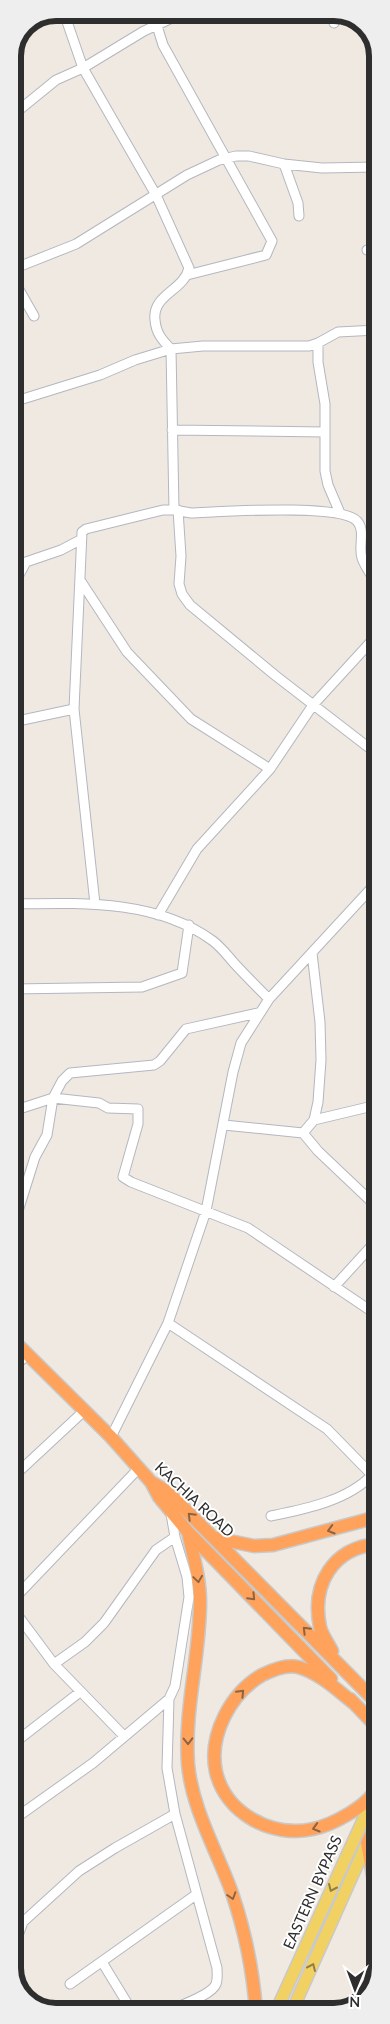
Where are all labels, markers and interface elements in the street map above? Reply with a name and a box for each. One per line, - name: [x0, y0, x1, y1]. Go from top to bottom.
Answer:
- street label: KACHIA ROAD: [152, 1458, 238, 1540]
- one-way arrow: [188, 1513, 197, 1522]
- one-way arrow: [327, 1525, 335, 1535]
- one-way arrow: [193, 1575, 203, 1584]
- one-way arrow: [246, 1592, 255, 1601]
- one-way arrow: [303, 1627, 312, 1636]
- one-way arrow: [235, 1690, 244, 1699]
- one-way arrow: [183, 1738, 193, 1745]
- one-way arrow: [313, 1822, 321, 1832]
- street label: EASTERN BYPASS: [279, 1832, 345, 1952]
- one-way arrow: [328, 1883, 338, 1892]
- one-way arrow: [227, 1891, 237, 1900]
- one-way arrow: [305, 1963, 316, 1972]
- north arrow: [330, 1964, 380, 2014]
- text: N: [349, 1994, 360, 2011]

